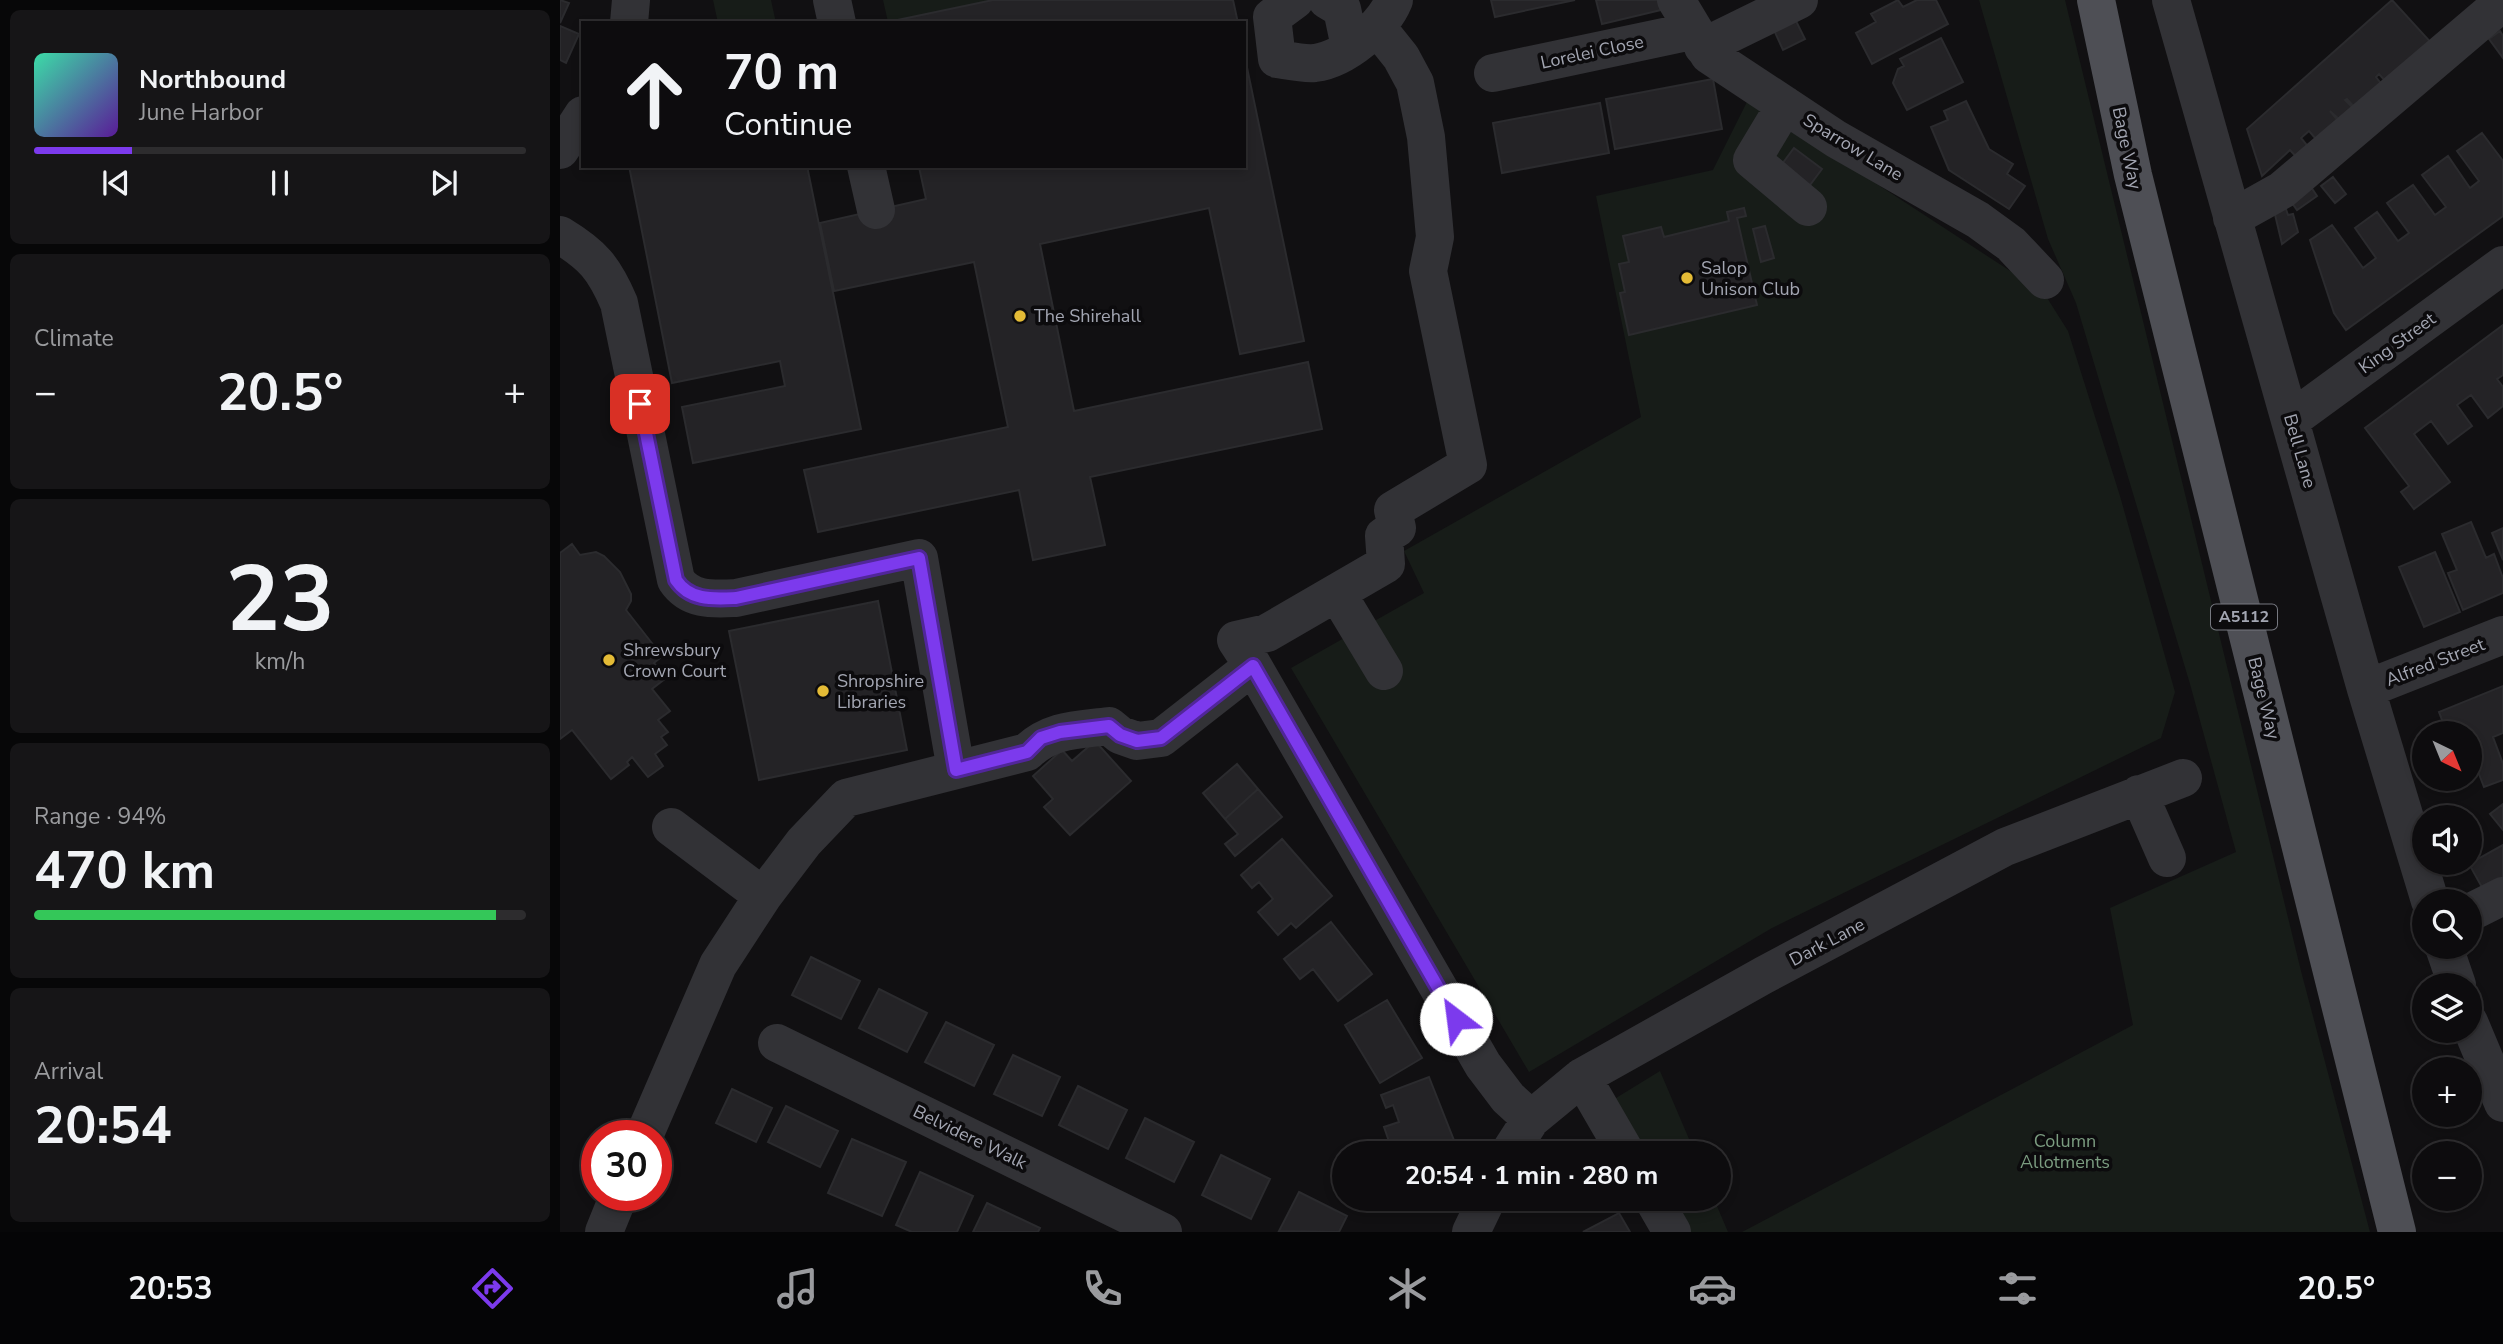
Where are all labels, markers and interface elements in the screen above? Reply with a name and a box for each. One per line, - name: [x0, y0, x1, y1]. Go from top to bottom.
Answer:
- street label: Lorelei Close: [1538, 29, 1646, 75]
- text: 70 m: [724, 39, 839, 106]
- icon: ahead: [609, 49, 700, 140]
- text: Northbound: [139, 62, 286, 97]
- text: June Harbor: [139, 97, 263, 128]
- text: Continue: [724, 103, 852, 146]
- street label: Bage Way: [2107, 104, 2148, 192]
- street label: Sparrow Lane: [1799, 108, 1907, 186]
- icon: previous: [97, 164, 135, 202]
- icon: pause: [261, 164, 299, 202]
- icon: next: [425, 164, 463, 202]
- place label: Salop Unison Club: [1701, 256, 1800, 301]
- marker: Salop Unison Club: [1679, 270, 1695, 286]
- place label: The Shirehall: [1034, 304, 1142, 328]
- street label: King Street: [2354, 306, 2441, 379]
- marker: The Shirehall: [1012, 308, 1028, 324]
- text: Climate: [34, 323, 114, 354]
- text: 20.5°: [217, 357, 343, 428]
- text: −: [34, 367, 57, 418]
- text: +: [503, 367, 526, 418]
- pin: [610, 374, 670, 434]
- icon: arrive: [621, 385, 659, 423]
- street label: Bell Lane: [2278, 411, 2322, 491]
- text: 23: [225, 538, 335, 662]
- road number: A5112: [2211, 604, 2277, 630]
- street label: Alfred Street: [2382, 632, 2489, 692]
- place label: Shrewsbury Crown Court: [623, 638, 727, 683]
- text: km/h: [255, 646, 305, 677]
- marker: Shrewsbury Crown Court: [601, 652, 617, 668]
- street label: Bage Way: [2242, 654, 2286, 742]
- place label: Shropshire Libraries: [837, 669, 924, 714]
- marker: Shropshire Libraries: [815, 683, 831, 699]
- north arrow: [2412, 721, 2482, 791]
- map controls: [2412, 721, 2482, 1211]
- text: Range · 94%: [34, 801, 166, 832]
- button: sound: [2412, 805, 2482, 875]
- text: 470 km: [34, 835, 215, 906]
- button: search: [2412, 889, 2482, 959]
- street label: Dark Lane: [1785, 912, 1869, 972]
- button: layers: [2412, 973, 2482, 1043]
- position arrow: [1419, 982, 1493, 1056]
- text: Arrival: [34, 1056, 103, 1087]
- button: +: [2412, 1057, 2482, 1127]
- text: 20:54: [34, 1090, 172, 1161]
- street label: Belvidere Walk: [909, 1099, 1032, 1175]
- speed limit sign: 30: [581, 1120, 672, 1211]
- park label: Column Allotments: [2020, 1129, 2110, 1174]
- button: −: [2412, 1141, 2482, 1211]
- text: 20:54 · 1 min · 280 m: [1405, 1158, 1658, 1193]
- icon: directions: [468, 1264, 517, 1313]
- icon: music: [773, 1264, 822, 1313]
- icon: phone: [1078, 1264, 1127, 1313]
- icon: climate: [1383, 1264, 1432, 1313]
- icon: car: [1688, 1264, 1737, 1313]
- icon: filters: [1993, 1264, 2042, 1313]
- text: 20:53: [128, 1267, 213, 1310]
- text: 20.5°: [2297, 1267, 2375, 1310]

